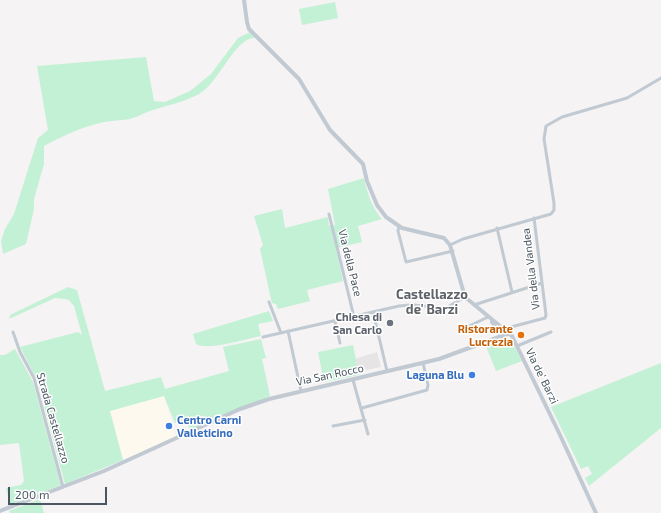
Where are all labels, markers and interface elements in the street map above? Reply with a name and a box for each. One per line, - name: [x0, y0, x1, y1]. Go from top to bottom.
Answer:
- street label: Via della Vandea: [519, 227, 543, 311]
- street label: Via della Pace: [335, 228, 365, 298]
- district label: Castellazzo de' Barzi: [396, 287, 468, 318]
- place label: Chiesa di San Carlo: [333, 310, 382, 336]
- marker: Chiesa di San Carlo: [385, 318, 395, 328]
- place label: Ristorante Lucrezia: [458, 322, 513, 348]
- marker: Ristorante Lucrezia: [516, 330, 526, 340]
- street label: Via de' Barzi: [523, 346, 561, 406]
- street label: Via San Rocco: [295, 361, 365, 389]
- place label: Laguna Blu: [406, 368, 464, 382]
- marker: Laguna Blu: [467, 370, 477, 380]
- street label: Strada Castellazzo: [34, 371, 72, 465]
- place label: Centro Carni Valleticino: [177, 413, 241, 439]
- marker: Centro Carni Valleticino: [164, 421, 174, 431]
- scale bar: [10, 479, 109, 505]
- text: 200 m: [15, 487, 49, 501]

